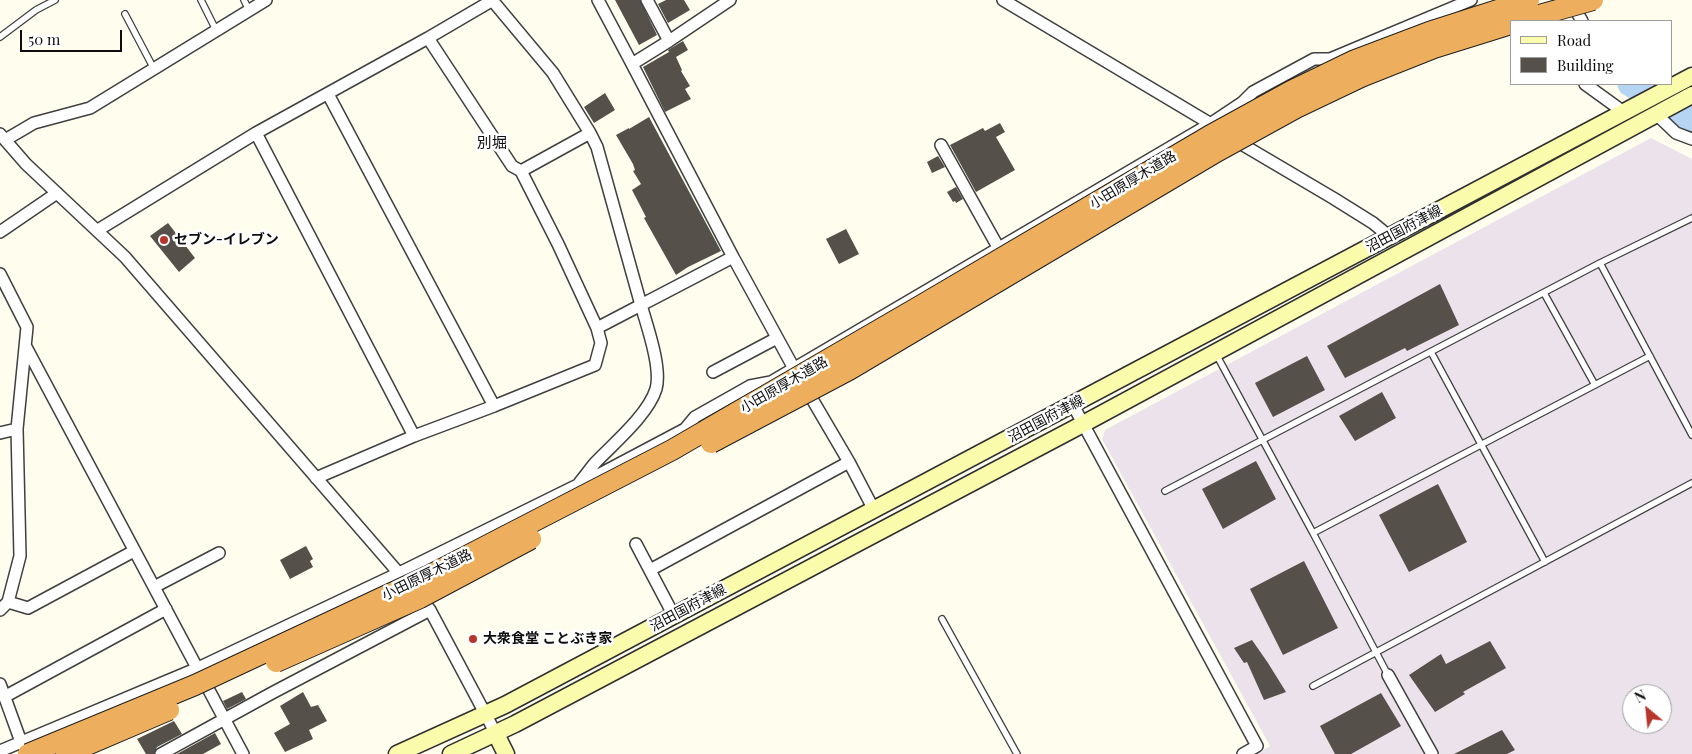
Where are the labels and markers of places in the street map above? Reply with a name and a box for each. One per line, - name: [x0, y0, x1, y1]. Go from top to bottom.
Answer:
- place label: セブン-イレブン: [174, 232, 279, 248]
- marker: セブン-イレブン: [158, 234, 170, 246]
- place label: 大衆食堂 ことぶき家: [483, 631, 612, 647]
- marker: 大衆食堂 ことぶき家: [467, 633, 479, 645]

